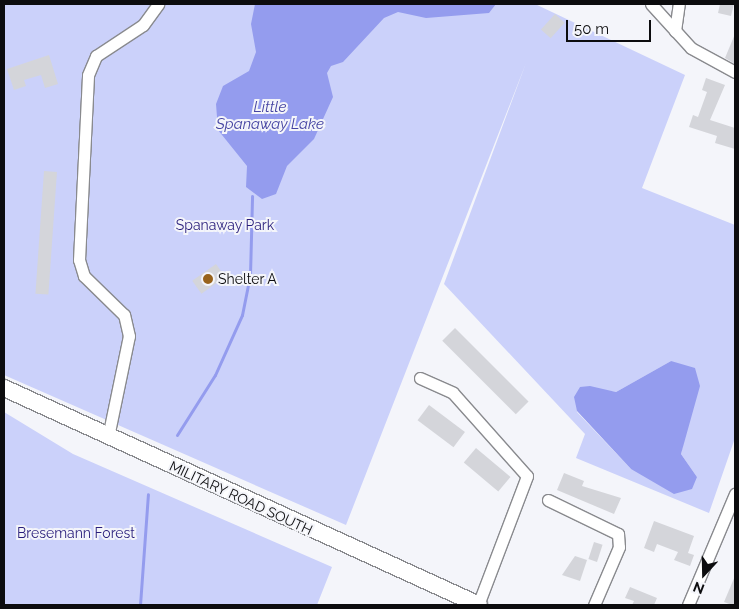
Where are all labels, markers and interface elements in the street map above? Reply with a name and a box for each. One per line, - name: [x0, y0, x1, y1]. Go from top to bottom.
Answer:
- scale bar: [569, 10, 654, 42]
- text: 50 m: [574, 20, 609, 38]
- water label: Little Spanaway Lake: [216, 98, 324, 133]
- park label: Spanaway Park: [176, 217, 274, 233]
- place label: Shelter A: [218, 271, 277, 287]
- marker: Shelter A: [202, 273, 214, 285]
- street label: MILITARY ROAD SOUTH: [166, 457, 316, 539]
- park label: Bresemann Forest: [17, 525, 135, 541]
- north arrow: [679, 549, 729, 599]
- text: N: [691, 579, 706, 597]

